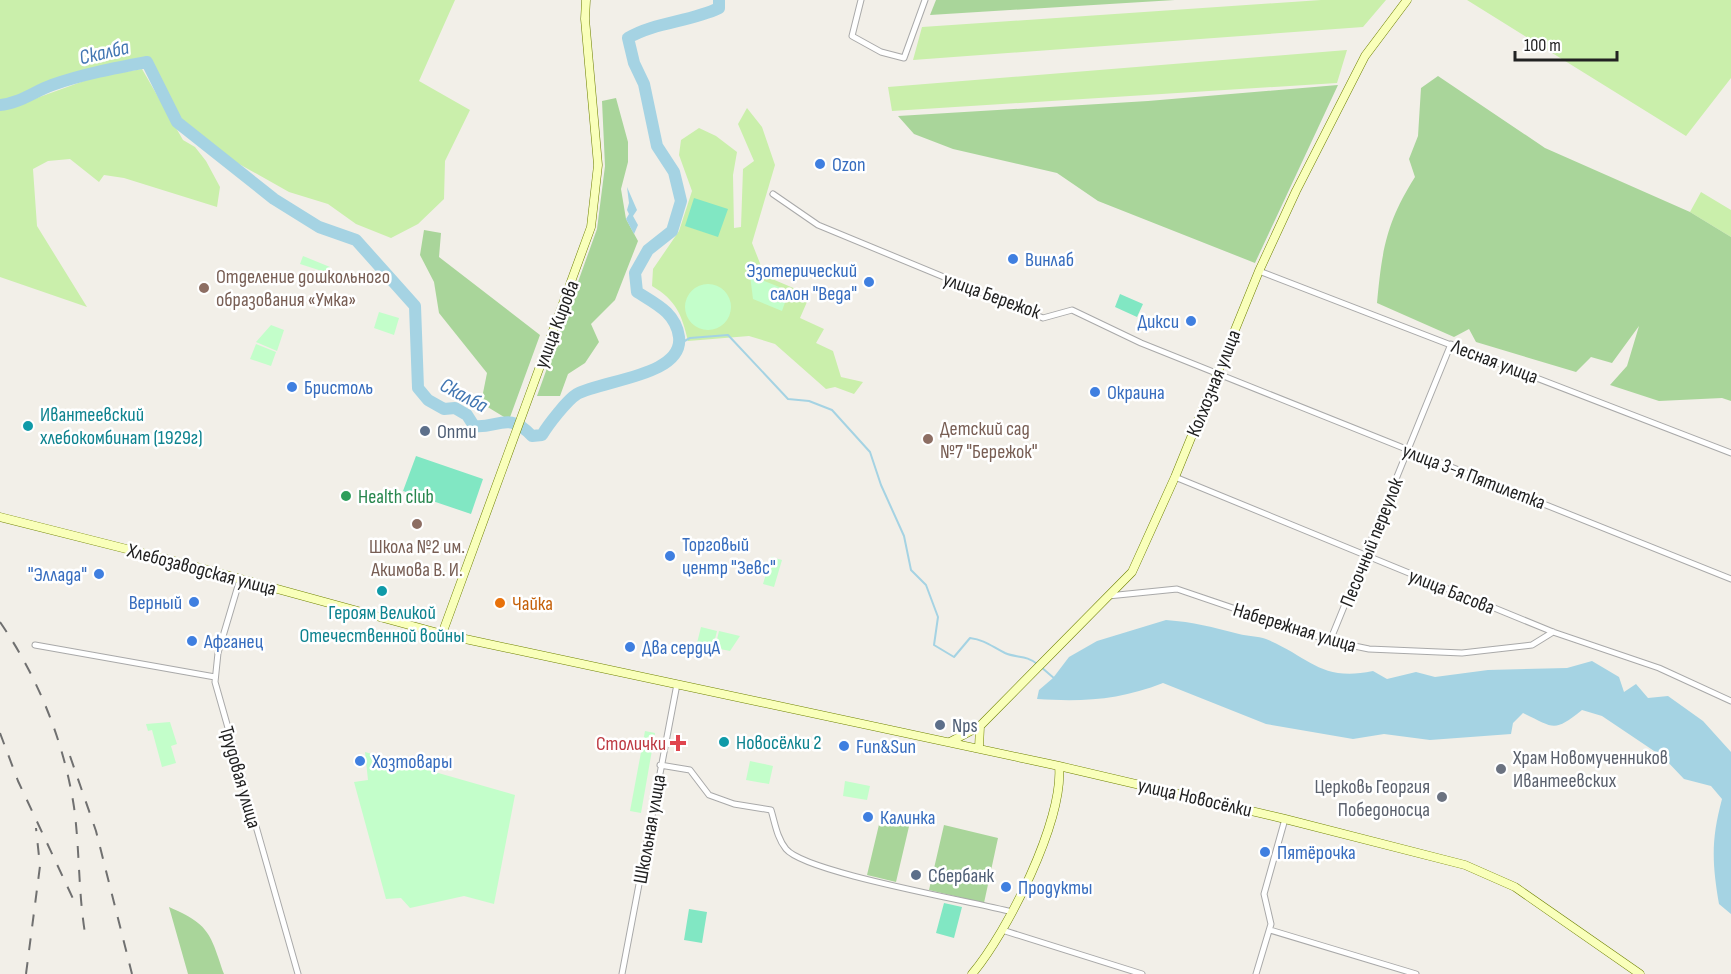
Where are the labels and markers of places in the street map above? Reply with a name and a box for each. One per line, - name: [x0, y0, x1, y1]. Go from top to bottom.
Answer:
- place label: Ozon: [832, 153, 866, 177]
- marker: Ozon: [813, 157, 827, 171]
- place label: Винлаб: [1025, 248, 1074, 272]
- marker: Винлаб: [1006, 252, 1020, 266]
- place label: Эзотерический салон "Веда": [746, 259, 857, 306]
- place label: Отделение дошкольного образования «Умка»: [216, 265, 390, 312]
- marker: Эзотерический салон "Веда": [862, 275, 876, 289]
- marker: Отделение дошкольного образования «Умка»: [197, 281, 211, 295]
- place label: Дикси: [1137, 310, 1179, 334]
- marker: Дикси: [1184, 314, 1198, 328]
- place label: Бристоль: [304, 376, 373, 400]
- marker: Бристоль: [285, 380, 299, 394]
- place label: Окраина: [1107, 381, 1165, 405]
- marker: Окраина: [1088, 385, 1102, 399]
- place label: Ивантеевский хлебокомбинат (1929г): [40, 403, 203, 450]
- place label: Детский сад №7 "Бережок": [940, 417, 1038, 464]
- marker: Ивантеевский хлебокомбинат (1929г): [21, 419, 35, 433]
- place label: Опти: [437, 420, 477, 444]
- marker: Опти: [418, 424, 432, 438]
- marker: Детский сад №7 "Бережок": [921, 432, 935, 446]
- place label: Health club: [358, 485, 434, 509]
- marker: Health club: [339, 489, 353, 503]
- marker: Школа №2 им. Акимова В. И.: [410, 517, 424, 531]
- place label: Торговый центр "Зевс": [682, 533, 776, 580]
- place label: Школа №2 им. Акимова В. И.: [369, 535, 465, 582]
- marker: Торговый центр "Зевс": [663, 549, 677, 563]
- place label: "Эллада": [28, 563, 87, 587]
- marker: "Эллада": [92, 567, 106, 581]
- marker: Героям Великой Отечественной войны: [375, 584, 389, 598]
- place label: Верный: [129, 591, 182, 615]
- place label: Чайка: [512, 592, 553, 616]
- marker: Верный: [187, 595, 201, 609]
- marker: Чайка: [493, 596, 507, 610]
- place label: Героям Великой Отечественной войны: [299, 601, 465, 648]
- place label: Афганец: [203, 630, 264, 654]
- marker: Афганец: [185, 634, 199, 648]
- place label: Два сердцА: [642, 636, 721, 660]
- marker: Два сердцА: [623, 640, 637, 654]
- place label: Nps: [952, 714, 978, 738]
- marker: Nps: [933, 718, 947, 732]
- place label: Новосёлки 2: [736, 731, 821, 755]
- place label: Столички: [596, 732, 666, 756]
- marker: Новосёлки 2: [717, 735, 731, 749]
- place label: Fun&Sun: [856, 735, 916, 759]
- marker: Столички: [671, 736, 685, 750]
- marker: Fun&Sun: [837, 739, 851, 753]
- place label: Храм Новомученников Ивантеевских: [1512, 746, 1668, 793]
- place label: Хозтовары: [371, 750, 452, 774]
- marker: Хозтовары: [353, 754, 367, 768]
- marker: Храм Новомученников Ивантеевских: [1494, 762, 1508, 776]
- place label: Церковь Георгия Победоносца: [1314, 775, 1430, 822]
- marker: Церковь Георгия Победоносца: [1435, 790, 1449, 804]
- place label: Калинка: [880, 806, 935, 830]
- marker: Калинка: [861, 810, 875, 824]
- place label: Пятёрочка: [1277, 841, 1356, 865]
- marker: Пятёрочка: [1258, 845, 1272, 859]
- place label: Сбербанк: [928, 864, 995, 888]
- marker: Сбербанк: [909, 868, 923, 882]
- place label: Продукты: [1018, 876, 1093, 900]
- marker: Продукты: [999, 880, 1013, 894]

